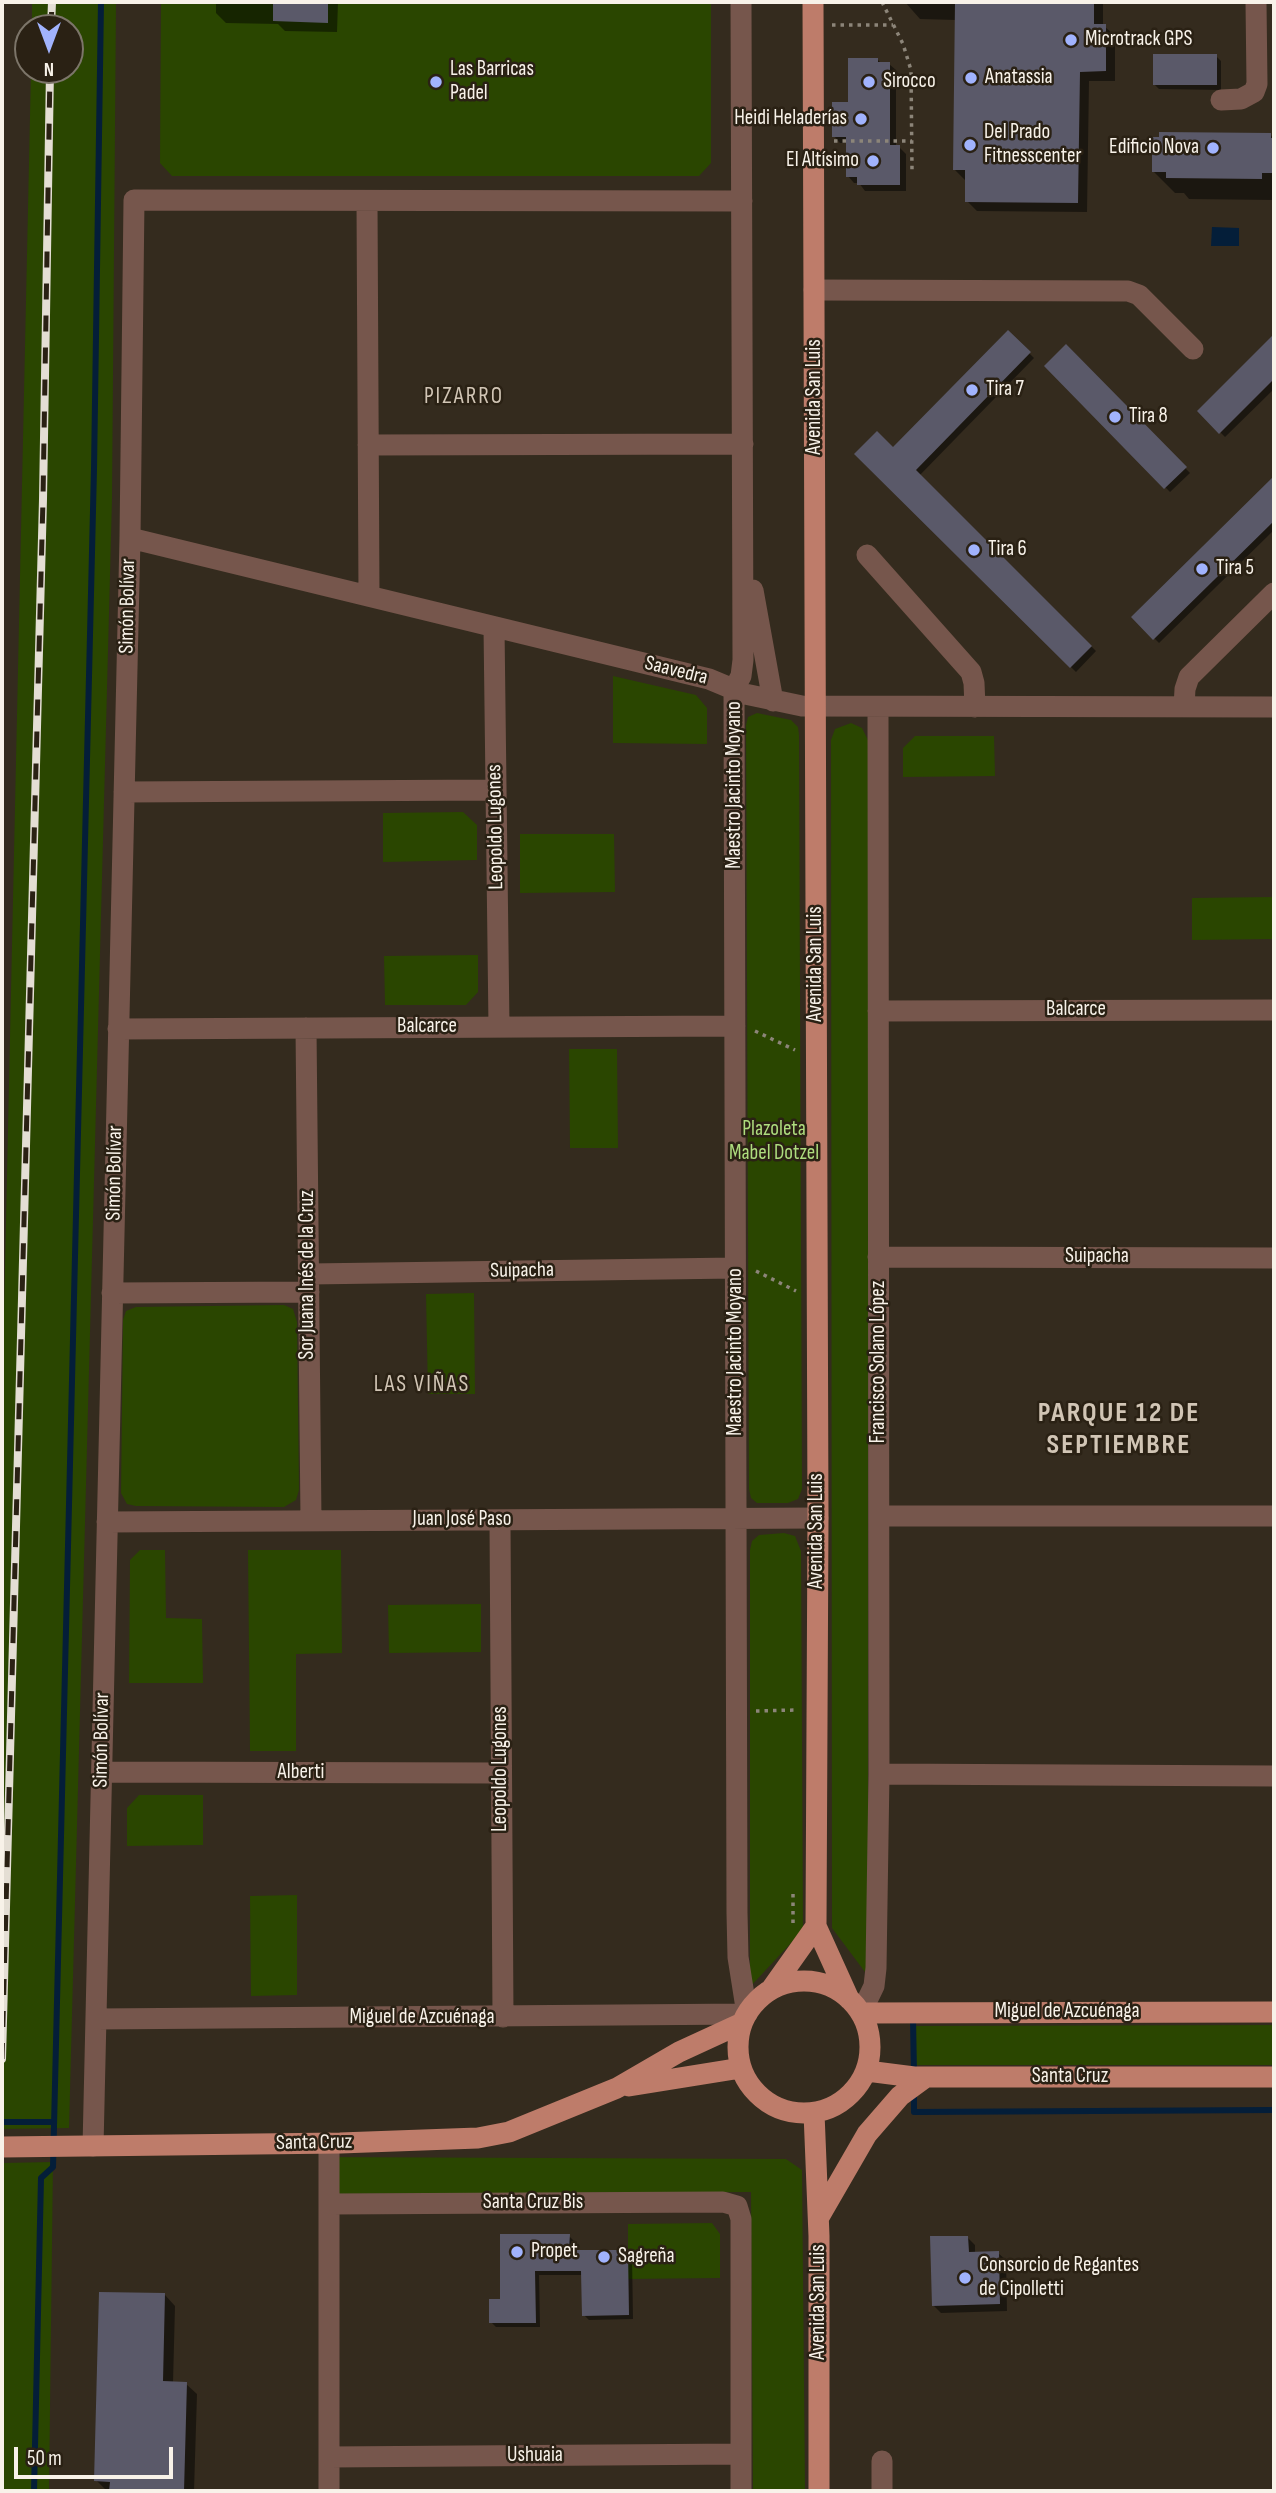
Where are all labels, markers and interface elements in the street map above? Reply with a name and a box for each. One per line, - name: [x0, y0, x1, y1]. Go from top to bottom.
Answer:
- north arrow: [14, 14, 84, 84]
- place label: Microtrack GPS: [1085, 27, 1192, 53]
- marker: Microtrack GPS: [1063, 32, 1079, 48]
- text: N: [44, 57, 54, 80]
- place label: Las Barricas Padel: [450, 57, 534, 107]
- place label: Anatassia: [985, 65, 1053, 91]
- place label: Sirocco: [883, 69, 936, 95]
- marker: Anatassia: [963, 70, 979, 86]
- marker: Las Barricas Padel: [428, 74, 444, 90]
- marker: Sirocco: [861, 74, 877, 90]
- place label: Heidi Heladerías: [734, 106, 847, 132]
- marker: Heidi Heladerías: [853, 111, 869, 127]
- place label: Del Prado Fitnesscenter: [984, 120, 1081, 170]
- place label: Edificio Nova: [1109, 135, 1199, 161]
- marker: Del Prado Fitnesscenter: [962, 137, 978, 153]
- marker: Edificio Nova: [1205, 140, 1221, 156]
- place label: El Altísimo: [786, 148, 859, 174]
- marker: El Altísimo: [865, 153, 881, 169]
- street label: Avenida San Luis: [802, 339, 828, 455]
- place label: Tira 7: [986, 377, 1024, 403]
- marker: Tira 7: [964, 382, 980, 398]
- district label: PIZARRO: [425, 383, 503, 411]
- place label: Tira 8: [1129, 404, 1168, 430]
- marker: Tira 8: [1107, 409, 1123, 425]
- place label: Tira 6: [988, 537, 1027, 563]
- marker: Tira 6: [966, 542, 982, 558]
- place label: Tira 5: [1216, 556, 1254, 582]
- street label: Simón Bolívar: [115, 558, 141, 654]
- marker: Tira 5: [1194, 561, 1210, 577]
- street label: Saavedra: [642, 651, 710, 691]
- street label: Maestro Jacinto Moyano: [722, 701, 748, 869]
- street label: Leopoldo Lugones: [482, 764, 510, 890]
- street label: Avenida San Luis: [803, 906, 829, 1022]
- street label: Balcarce: [1046, 997, 1106, 1023]
- street label: Balcarce: [397, 1014, 457, 1040]
- park label: Plazoleta Mabel Dotzel: [729, 1117, 819, 1167]
- street label: Simón Bolívar: [102, 1125, 128, 1221]
- street label: Sor Juana Inés de la Cruz: [295, 1190, 321, 1360]
- street label: Suipacha: [1065, 1244, 1129, 1270]
- street label: Suipacha: [490, 1258, 554, 1284]
- street label: Maestro Jacinto Moyano: [723, 1268, 749, 1436]
- street label: Francisco Solano López: [866, 1281, 892, 1443]
- district label: LAS VIÑAS: [375, 1371, 469, 1399]
- district label: PARQUE 12 DE SEPTIEMBRE: [1039, 1397, 1199, 1463]
- street label: Avenida San Luis: [804, 1473, 830, 1589]
- street label: Juan José Paso: [413, 1507, 511, 1533]
- street label: Simón Bolívar: [89, 1692, 115, 1788]
- street label: Leopoldo Lugones: [488, 1706, 514, 1832]
- street label: Alberti: [278, 1760, 324, 1786]
- street label: Miguel de Azcuénaga: [994, 1999, 1140, 2025]
- street label: Miguel de Azcuénaga: [349, 2005, 495, 2031]
- street label: Santa Cruz: [1032, 2064, 1108, 2090]
- street label: Santa Cruz: [276, 2130, 352, 2156]
- street label: Santa Cruz Bis: [483, 2190, 583, 2216]
- place label: Propet: [531, 2239, 578, 2265]
- marker: Propet: [509, 2244, 525, 2260]
- place label: Sagreña: [618, 2244, 675, 2270]
- street label: Avenida San Luis: [806, 2244, 832, 2360]
- marker: Sagreña: [596, 2249, 612, 2265]
- place label: Consorcio de Regantes de Cipolletti: [979, 2253, 1139, 2303]
- marker: Consorcio de Regantes de Cipolletti: [957, 2270, 973, 2286]
- scale bar: [18, 2434, 177, 2478]
- street label: Ushuaia: [507, 2443, 563, 2469]
- text: 50 m: [27, 2446, 62, 2471]

